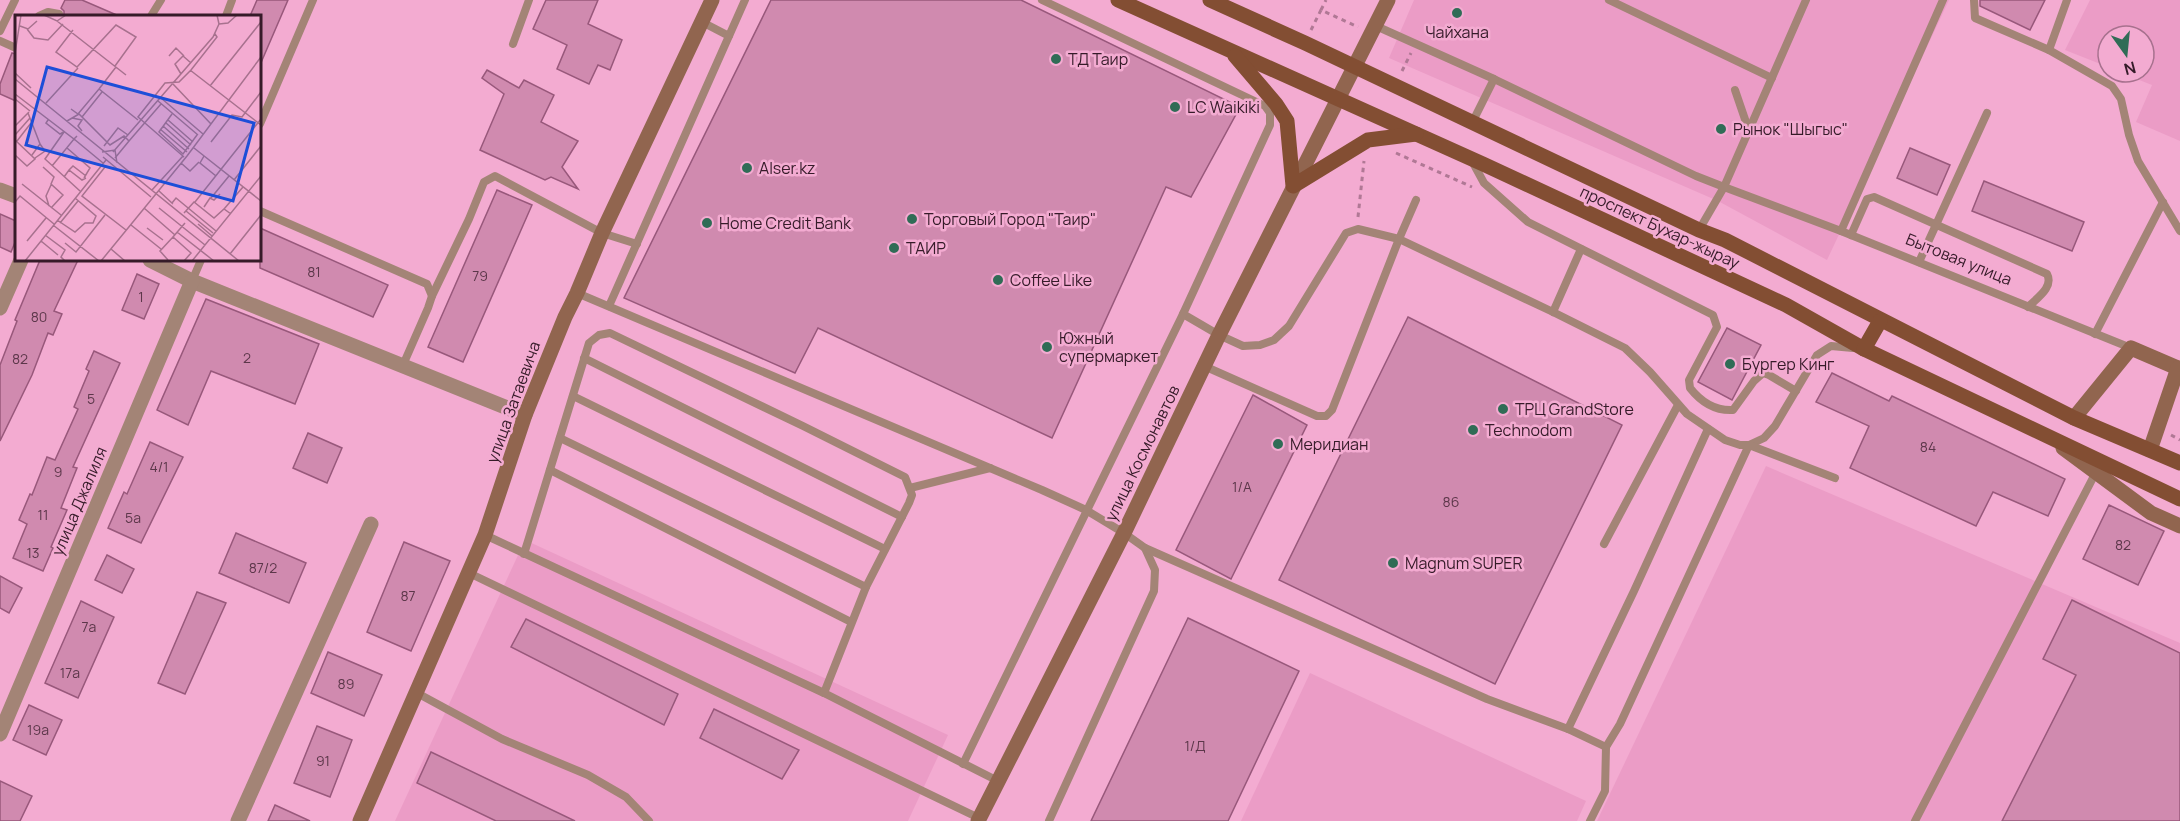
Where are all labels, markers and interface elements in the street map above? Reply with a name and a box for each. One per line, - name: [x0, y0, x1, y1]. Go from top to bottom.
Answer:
- marker: Чайхана: [1450, 6, 1464, 20]
- inset map: [15, 15, 261, 261]
- place label: Чайхана: [1425, 21, 1489, 43]
- north arrow: [2096, 24, 2156, 84]
- place label: ТД Таир: [1068, 48, 1128, 70]
- marker: ТД Таир: [1049, 52, 1063, 66]
- text: N: [2121, 56, 2138, 81]
- place label: LC Waikiki: [1187, 96, 1260, 118]
- marker: LC Waikiki: [1168, 100, 1182, 114]
- place label: Рынок "Шыгыс": [1733, 118, 1848, 140]
- marker: Рынок "Шыгыс": [1714, 122, 1728, 136]
- place label: Alser.kz: [759, 157, 816, 179]
- marker: Alser.kz: [740, 161, 754, 175]
- street label: проспект Бухар-жырау: [1577, 180, 1744, 274]
- place label: Торговый Город "Таир": [924, 208, 1096, 230]
- place label: Home Credit Bank: [719, 212, 852, 234]
- marker: Торговый Город "Таир": [905, 212, 919, 226]
- marker: Home Credit Bank: [700, 216, 714, 230]
- street label: Бытовая улица: [1903, 228, 2015, 290]
- place label: ТАИР: [906, 237, 946, 259]
- marker: ТАИР: [887, 241, 901, 255]
- house number: 81: [307, 262, 321, 281]
- house number: 79: [472, 266, 488, 285]
- place label: Coffee Like: [1010, 269, 1092, 291]
- marker: Coffee Like: [991, 273, 1005, 287]
- house number: 1: [138, 287, 144, 306]
- house number: 80: [31, 307, 47, 326]
- place label: Южный супермаркет: [1059, 327, 1158, 367]
- street label: улица Затаевича: [481, 338, 545, 466]
- marker: Южный супермаркет: [1040, 340, 1054, 354]
- house number: 2: [243, 348, 251, 367]
- house number: 82: [12, 349, 28, 368]
- place label: Бургер Кинг: [1742, 353, 1835, 375]
- marker: Бургер Кинг: [1723, 357, 1737, 371]
- street label: улица Космонавтов: [1099, 381, 1185, 525]
- house number: 5: [87, 389, 95, 408]
- place label: ТРЦ GrandStore: [1515, 398, 1634, 420]
- marker: ТРЦ GrandStore: [1496, 402, 1510, 416]
- place label: Technodom: [1485, 419, 1572, 441]
- marker: Technodom: [1466, 423, 1480, 437]
- place label: Меридиан: [1290, 433, 1368, 455]
- marker: Меридиан: [1271, 437, 1285, 451]
- house number: 84: [1920, 437, 1936, 456]
- street label: улица Джалиля: [46, 443, 112, 559]
- house number: 4/1: [149, 457, 169, 476]
- house number: 9: [54, 462, 62, 481]
- house number: 1/А: [1232, 477, 1252, 496]
- house number: 86: [1443, 492, 1459, 511]
- house number: 11: [38, 505, 48, 524]
- house number: 5а: [125, 508, 141, 527]
- house number: 82: [2115, 535, 2131, 554]
- house number: 13: [26, 543, 40, 562]
- place label: Magnum SUPER: [1405, 552, 1523, 574]
- marker: Magnum SUPER: [1386, 556, 1400, 570]
- house number: 87/2: [249, 558, 277, 577]
- house number: 87: [400, 586, 416, 605]
- house number: 7а: [82, 617, 96, 636]
- house number: 17а: [60, 663, 80, 682]
- house number: 89: [338, 674, 354, 693]
- house number: 19а: [27, 720, 49, 739]
- house number: 1/Д: [1184, 736, 1206, 755]
- house number: 91: [316, 751, 330, 770]

